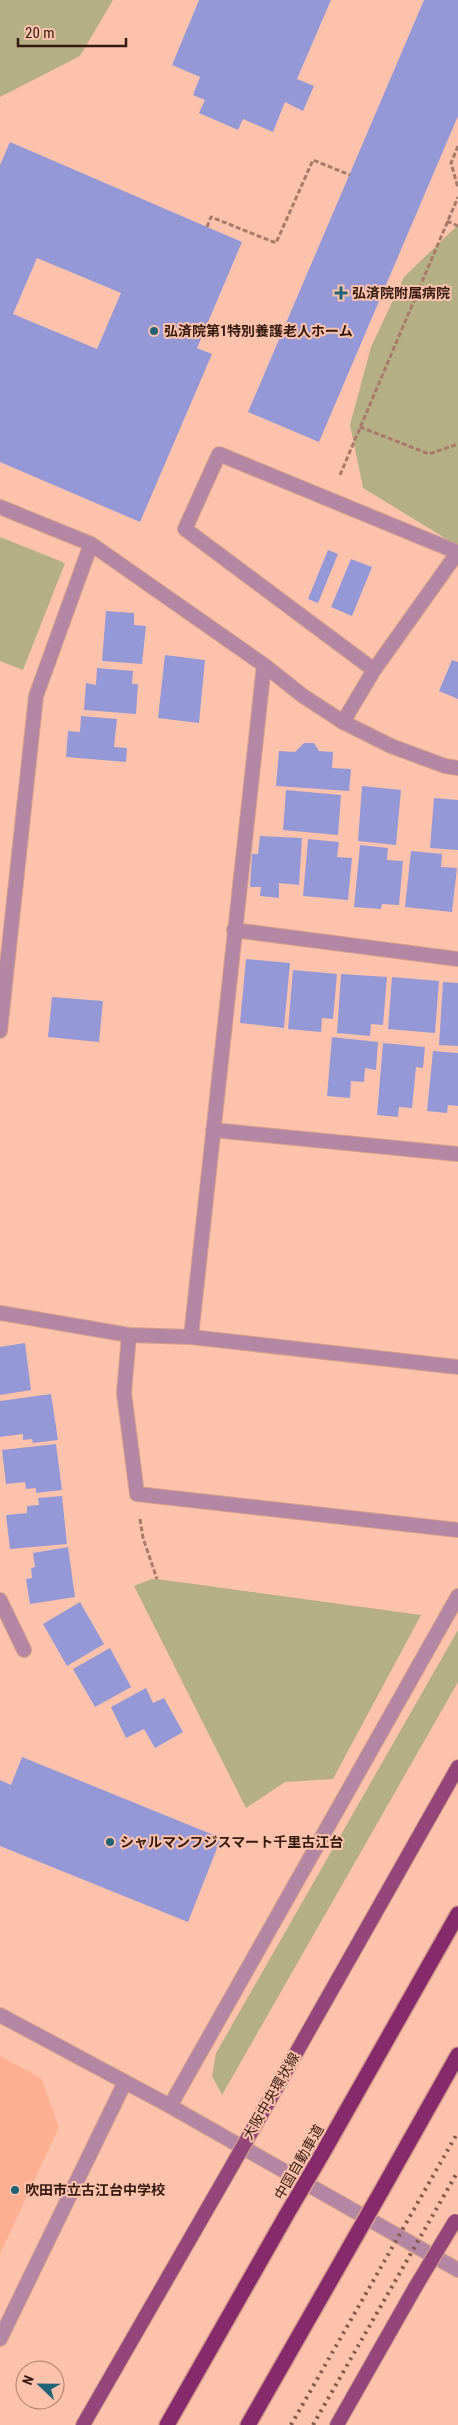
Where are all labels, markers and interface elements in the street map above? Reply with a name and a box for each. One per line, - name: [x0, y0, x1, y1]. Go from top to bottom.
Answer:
- scale bar: [18, 15, 125, 47]
- text: 20 m: [25, 24, 55, 42]
- place label: 弘済院附属病院: [352, 285, 450, 301]
- marker: 弘済院附属病院: [334, 286, 348, 300]
- place label: 弘済院第1特別養護老人ホーム: [164, 323, 353, 339]
- marker: 弘済院第1特別養護老人ホーム: [148, 325, 160, 337]
- place label: シャルマンフジスマート千里古江台: [120, 1834, 343, 1850]
- marker: シャルマンフジスマート千里古江台: [104, 1836, 116, 1848]
- street label: 大阪中央環状線: [240, 2050, 302, 2142]
- street label: 中国自動車道: [271, 2122, 327, 2202]
- place label: 吹田市立古江台中学校: [25, 2182, 165, 2198]
- marker: 吹田市立古江台中学校: [9, 2184, 21, 2196]
- north arrow: [15, 2360, 65, 2410]
- text: N: [19, 2373, 37, 2387]

